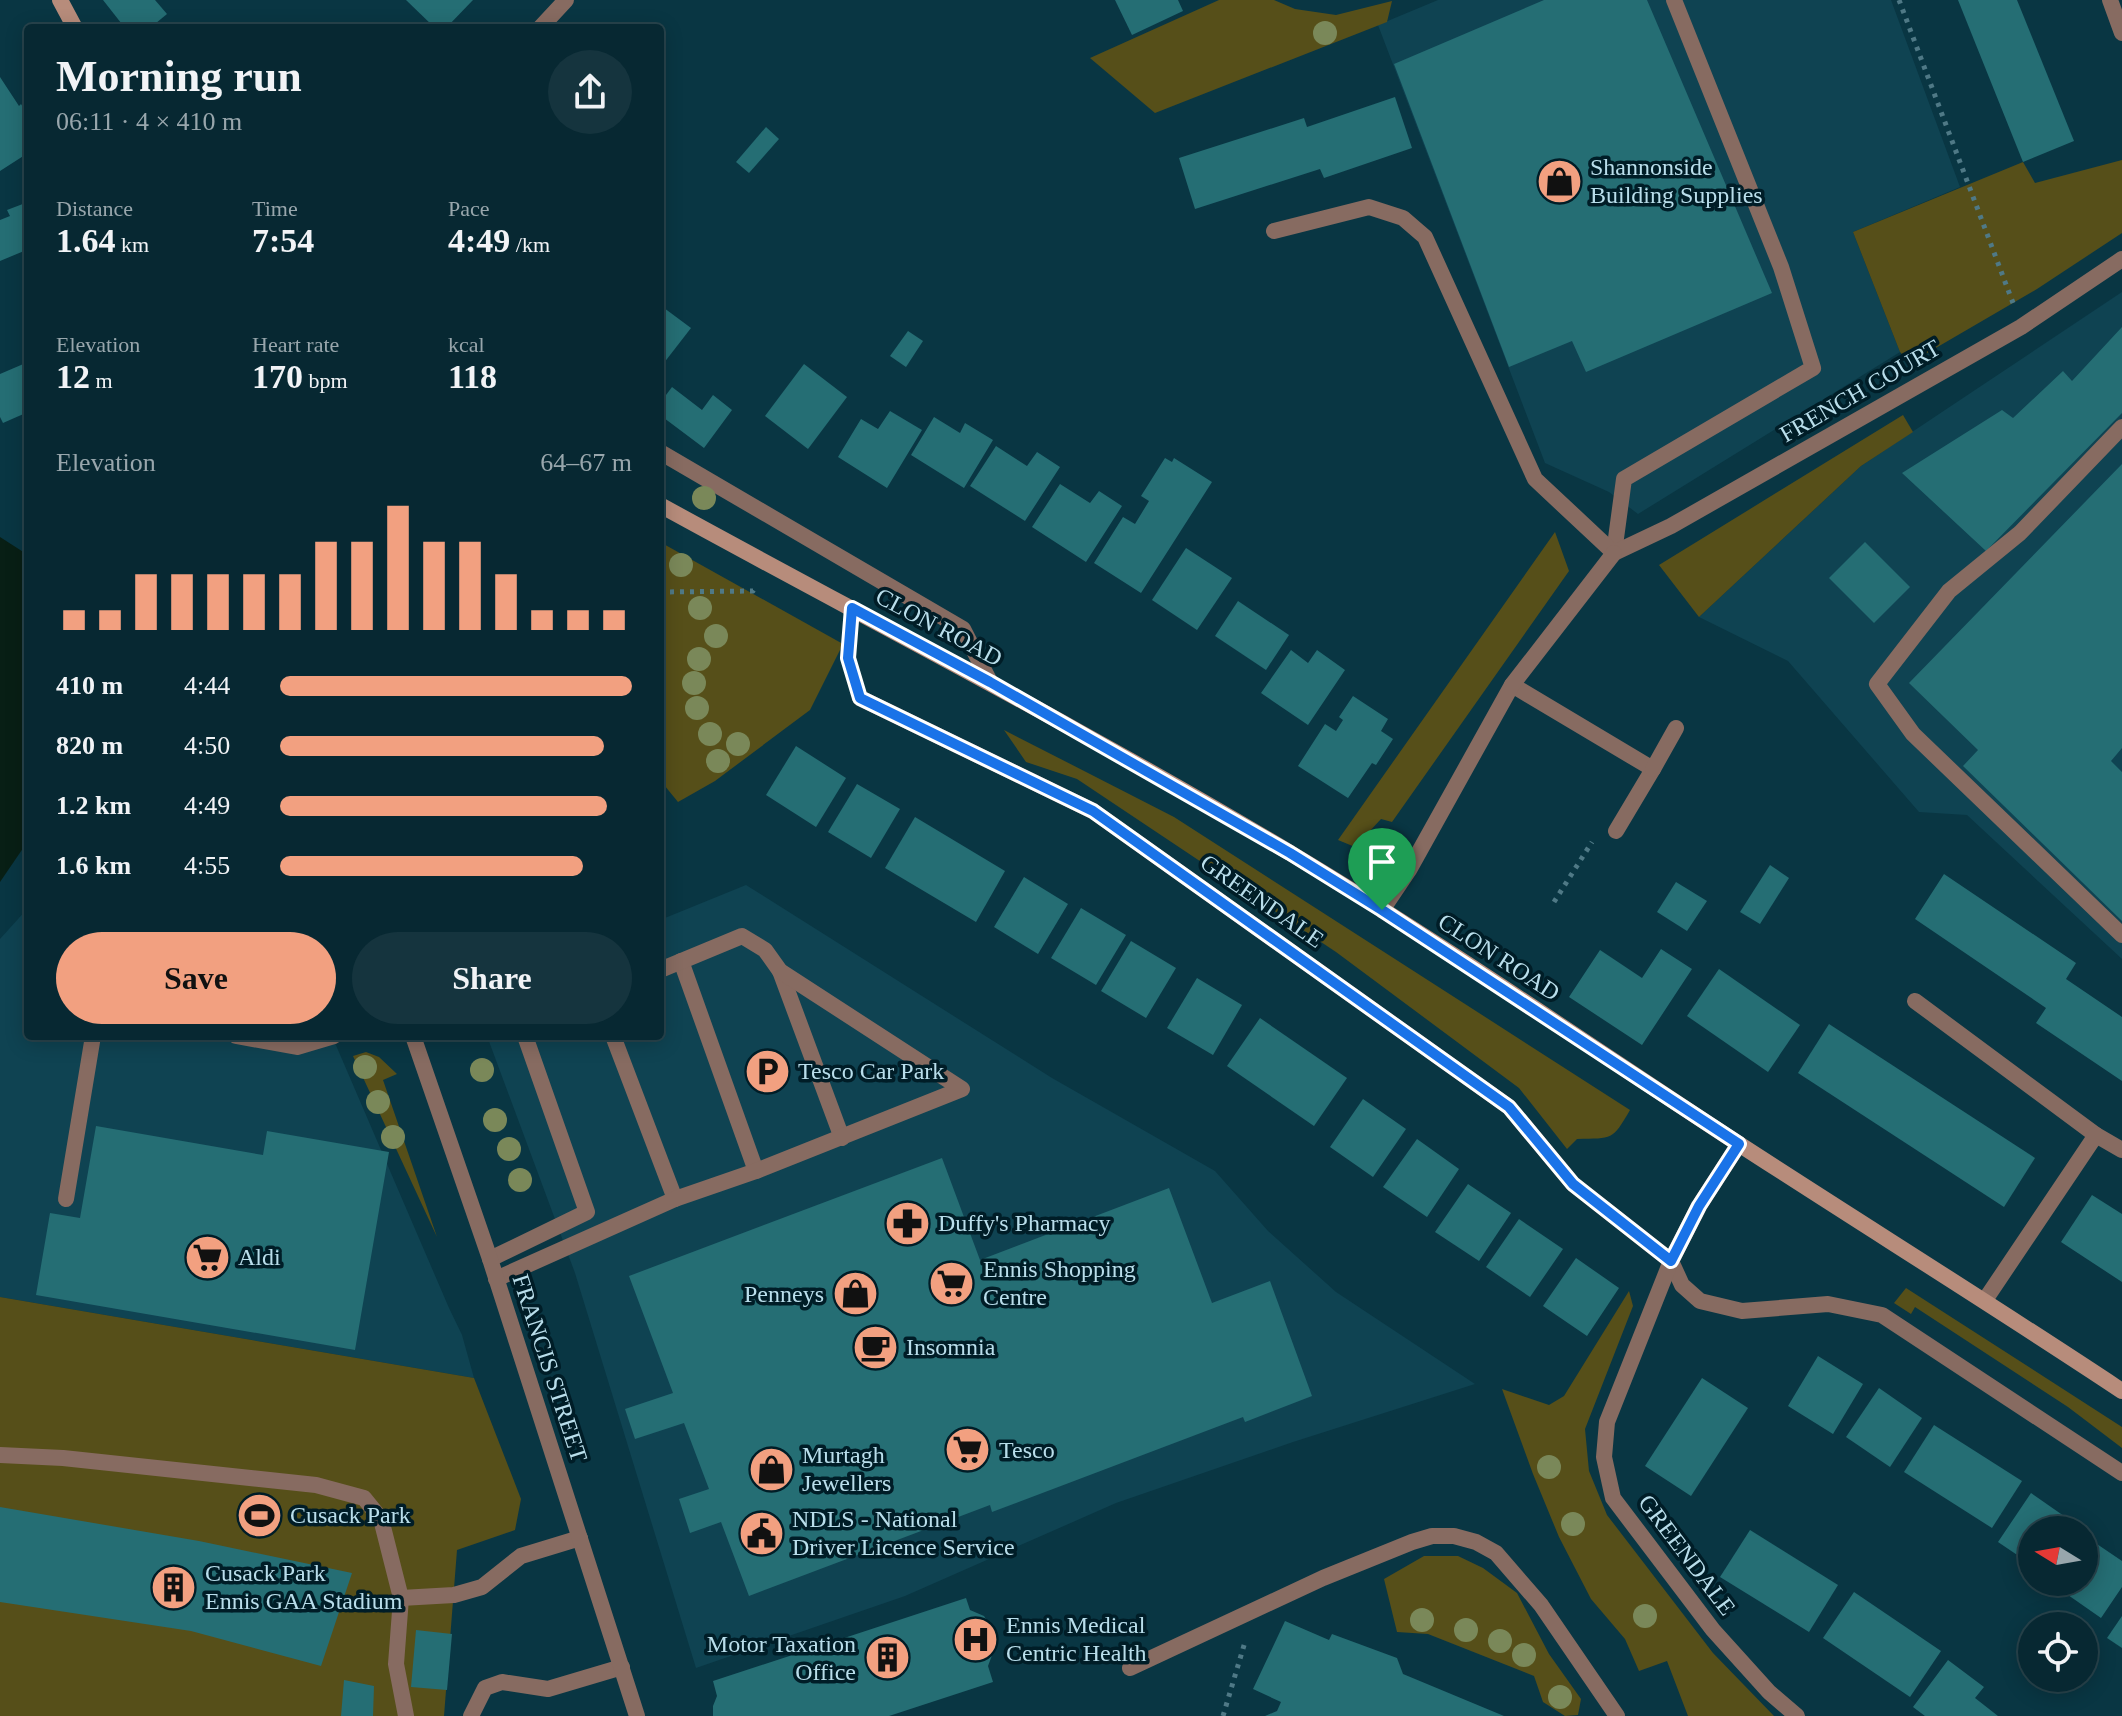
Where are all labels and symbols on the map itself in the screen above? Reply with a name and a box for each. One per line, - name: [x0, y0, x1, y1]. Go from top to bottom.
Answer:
- place label: Shannonside Building Supplies: [1590, 154, 1763, 208]
- shop icon: Shannonside Building Supplies: [1535, 157, 1583, 205]
- street label: FRENCH COURT: [1775, 334, 1945, 447]
- street label: CLON ROAD: [871, 583, 1007, 671]
- pin: [1348, 828, 1416, 910]
- street label: GREENDALE: [1196, 849, 1328, 953]
- street label: CLON ROAD: [1433, 908, 1565, 1006]
- parking icon: Tesco Car Park: [743, 1047, 791, 1095]
- place label: Tesco Car Park: [798, 1058, 944, 1084]
- pharmacy icon: Duffy's Pharmacy: [883, 1199, 931, 1247]
- place label: Duffy's Pharmacy: [938, 1210, 1111, 1236]
- supermarket icon: Aldi: [183, 1233, 231, 1281]
- place label: Aldi: [238, 1244, 281, 1270]
- place label: Ennis Shopping Centre: [983, 1256, 1136, 1310]
- supermarket icon: Ennis Shopping Centre: [928, 1259, 976, 1307]
- shop icon: Penneys: [831, 1270, 879, 1318]
- street label: FRANCIS STREET: [507, 1271, 593, 1465]
- place label: Penneys: [744, 1281, 824, 1307]
- cafe icon: Insomnia: [851, 1323, 899, 1371]
- place label: Insomnia: [906, 1334, 996, 1360]
- supermarket icon: Tesco: [944, 1426, 992, 1474]
- place label: Tesco: [999, 1437, 1055, 1463]
- place label: Murtagh Jewellers: [802, 1442, 891, 1496]
- shop icon: Murtagh Jewellers: [747, 1445, 795, 1493]
- street label: GREENDALE: [1633, 1490, 1741, 1620]
- sports icon: Cusack Park: [235, 1491, 283, 1539]
- place label: Cusack Park: [290, 1502, 411, 1528]
- place label: NDLS - National Driver Licence Service: [792, 1506, 1015, 1560]
- public building icon: NDLS - National Driver Licence Service: [737, 1509, 785, 1557]
- north arrow: [2018, 1516, 2098, 1596]
- place label: Cusack Park Ennis GAA Stadium: [205, 1560, 403, 1614]
- building icon: Cusack Park Ennis GAA Stadium: [150, 1563, 198, 1611]
- place label: Ennis Medical Centric Health: [1006, 1612, 1147, 1666]
- hospital icon: Ennis Medical Centric Health: [951, 1615, 999, 1663]
- place label: Motor Taxation Office: [707, 1631, 856, 1685]
- building icon: Motor Taxation Office: [863, 1634, 911, 1682]

